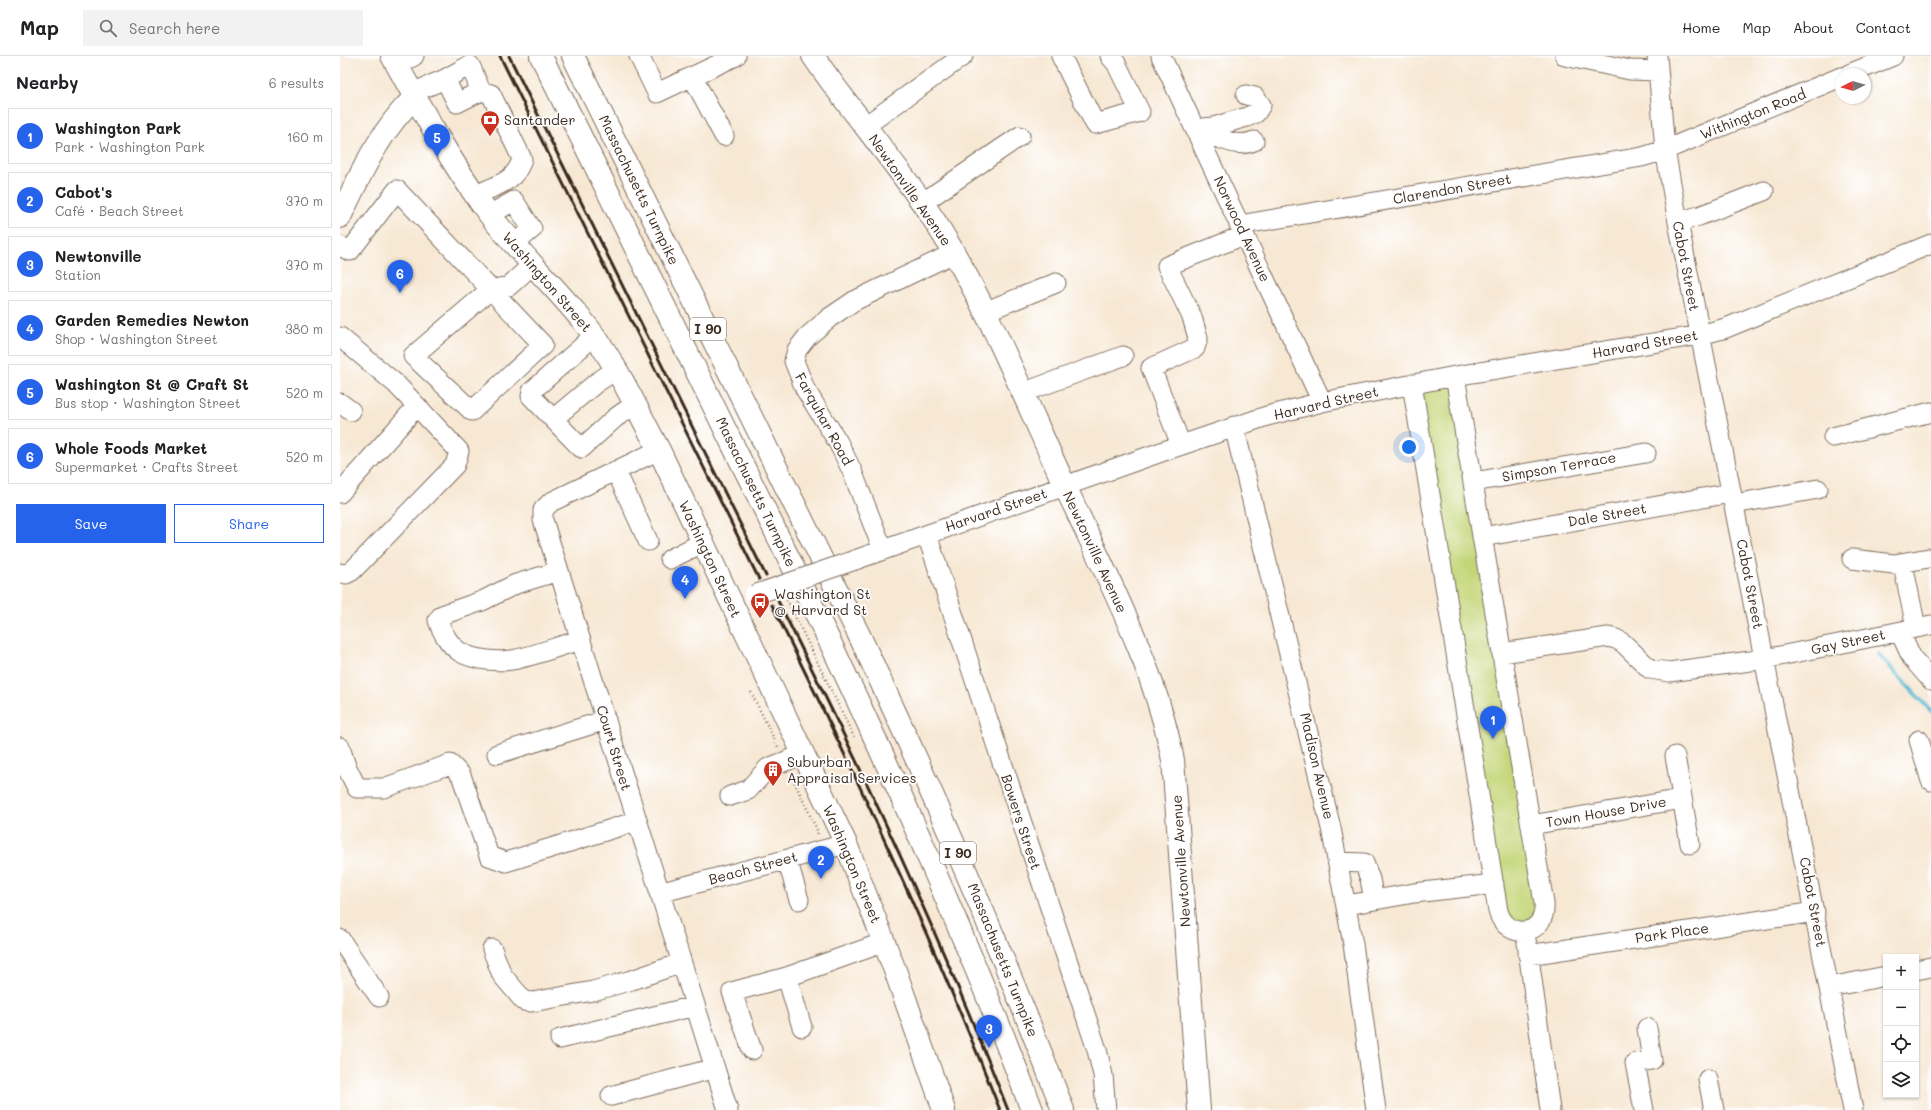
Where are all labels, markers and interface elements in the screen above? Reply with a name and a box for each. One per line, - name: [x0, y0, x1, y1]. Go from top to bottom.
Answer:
- search box: [83, 10, 363, 46]
- text: Map: [20, 15, 59, 40]
- icon: search: [97, 17, 119, 39]
- text: Search here: [129, 18, 220, 38]
- text: Home: [1682, 18, 1720, 37]
- text: Map: [1742, 18, 1771, 37]
- text: About: [1793, 18, 1834, 37]
- text: Contact: [1856, 18, 1911, 37]
- north arrow: [1835, 68, 1871, 104]
- text: Nearby: [16, 71, 78, 93]
- text: 6 results: [269, 74, 324, 91]
- street label: Withington Road: [1697, 84, 1809, 143]
- bank icon: Santander: [479, 109, 501, 137]
- place label: Santander: [504, 110, 576, 129]
- street label: Massachusetts Turnpike: [595, 112, 684, 268]
- text: Washington Park: [55, 118, 181, 138]
- pin: 5: [424, 124, 450, 157]
- text: 1: [27, 128, 33, 145]
- text: 160 m: [287, 128, 323, 145]
- street label: Newtonville Avenue: [865, 130, 956, 249]
- text: Park · Washington Park: [55, 138, 205, 155]
- street label: Clarendon Street: [1391, 169, 1512, 208]
- street label: Norwood Avenue: [1210, 173, 1275, 285]
- text: Cabot's: [55, 182, 112, 202]
- text: 2: [26, 192, 34, 209]
- text: 370 m: [286, 192, 323, 209]
- text: Café · Beach Street: [55, 202, 184, 219]
- street label: Cabot Street: [1668, 219, 1705, 312]
- street label: Washington Street: [499, 227, 596, 336]
- text: Newtonville: [55, 246, 142, 266]
- text: 3: [26, 256, 34, 273]
- text: 370 m: [286, 256, 323, 273]
- pin: 6: [387, 260, 413, 293]
- text: Station: [55, 266, 101, 283]
- text: Garden Remedies Newton: [55, 310, 249, 330]
- road number: I 90: [690, 318, 726, 340]
- text: 4: [26, 320, 34, 337]
- text: 380 m: [285, 320, 323, 337]
- street label: Harvard Street: [1591, 325, 1699, 362]
- text: Shop · Washington Street: [55, 330, 217, 347]
- street label: Farquhar Road: [791, 369, 858, 469]
- text: Washington St @ Craft St: [55, 374, 249, 394]
- street label: Harvard Street: [1272, 381, 1380, 424]
- text: 5: [26, 384, 34, 401]
- text: 520 m: [286, 384, 323, 401]
- text: Bus stop · Washington Street: [55, 394, 240, 411]
- street label: Massachusetts Turnpike: [712, 414, 801, 570]
- your location: [1399, 437, 1419, 457]
- text: Whole Foods Market: [55, 438, 207, 458]
- street label: Simpson Terrace: [1500, 447, 1617, 486]
- text: 6: [26, 448, 34, 465]
- text: 520 m: [286, 448, 323, 465]
- text: Supermarket · Crafts Street: [55, 458, 238, 475]
- street label: Harvard Street: [942, 483, 1049, 536]
- street label: Newtonville Avenue: [1059, 488, 1132, 616]
- street label: Washington Street: [675, 497, 746, 620]
- street label: Dale Street: [1566, 498, 1648, 531]
- button: Save: [16, 504, 166, 543]
- button: Share: [174, 504, 324, 543]
- street label: Cabot Street: [1732, 537, 1769, 630]
- pin: 4: [672, 566, 698, 599]
- place label: Washington St @ Harvard St: [774, 584, 871, 619]
- bus stop icon: Washington St @ Harvard St: [749, 591, 771, 619]
- street label: Gay Street: [1809, 624, 1887, 659]
- street label: Court Street: [593, 703, 636, 793]
- pin: 1: [1480, 706, 1506, 739]
- street label: Madison Avenue: [1296, 711, 1339, 821]
- place label: Suburban Appraisal Services: [787, 752, 917, 787]
- building icon: Suburban Appraisal Services: [762, 759, 784, 787]
- street label: Bowers Street: [997, 772, 1046, 872]
- street label: Town House Drive: [1544, 792, 1668, 831]
- street label: Newtonville Avenue: [1166, 794, 1195, 928]
- street label: Washington Street: [819, 802, 886, 926]
- road number: I 90: [940, 842, 976, 864]
- pin: 2: [808, 846, 834, 879]
- street label: Beach Street: [706, 847, 799, 889]
- street label: Cabot Street: [1795, 855, 1832, 948]
- street label: Massachusetts Turnpike: [964, 880, 1043, 1040]
- street label: Park Place: [1634, 918, 1710, 947]
- map controls: [1883, 954, 1919, 1098]
- button: +: [1883, 954, 1919, 990]
- button: −: [1883, 990, 1919, 1026]
- pin: 3: [976, 1015, 1002, 1048]
- button: locate: [1883, 1026, 1919, 1062]
- button: layers: [1883, 1062, 1919, 1098]

